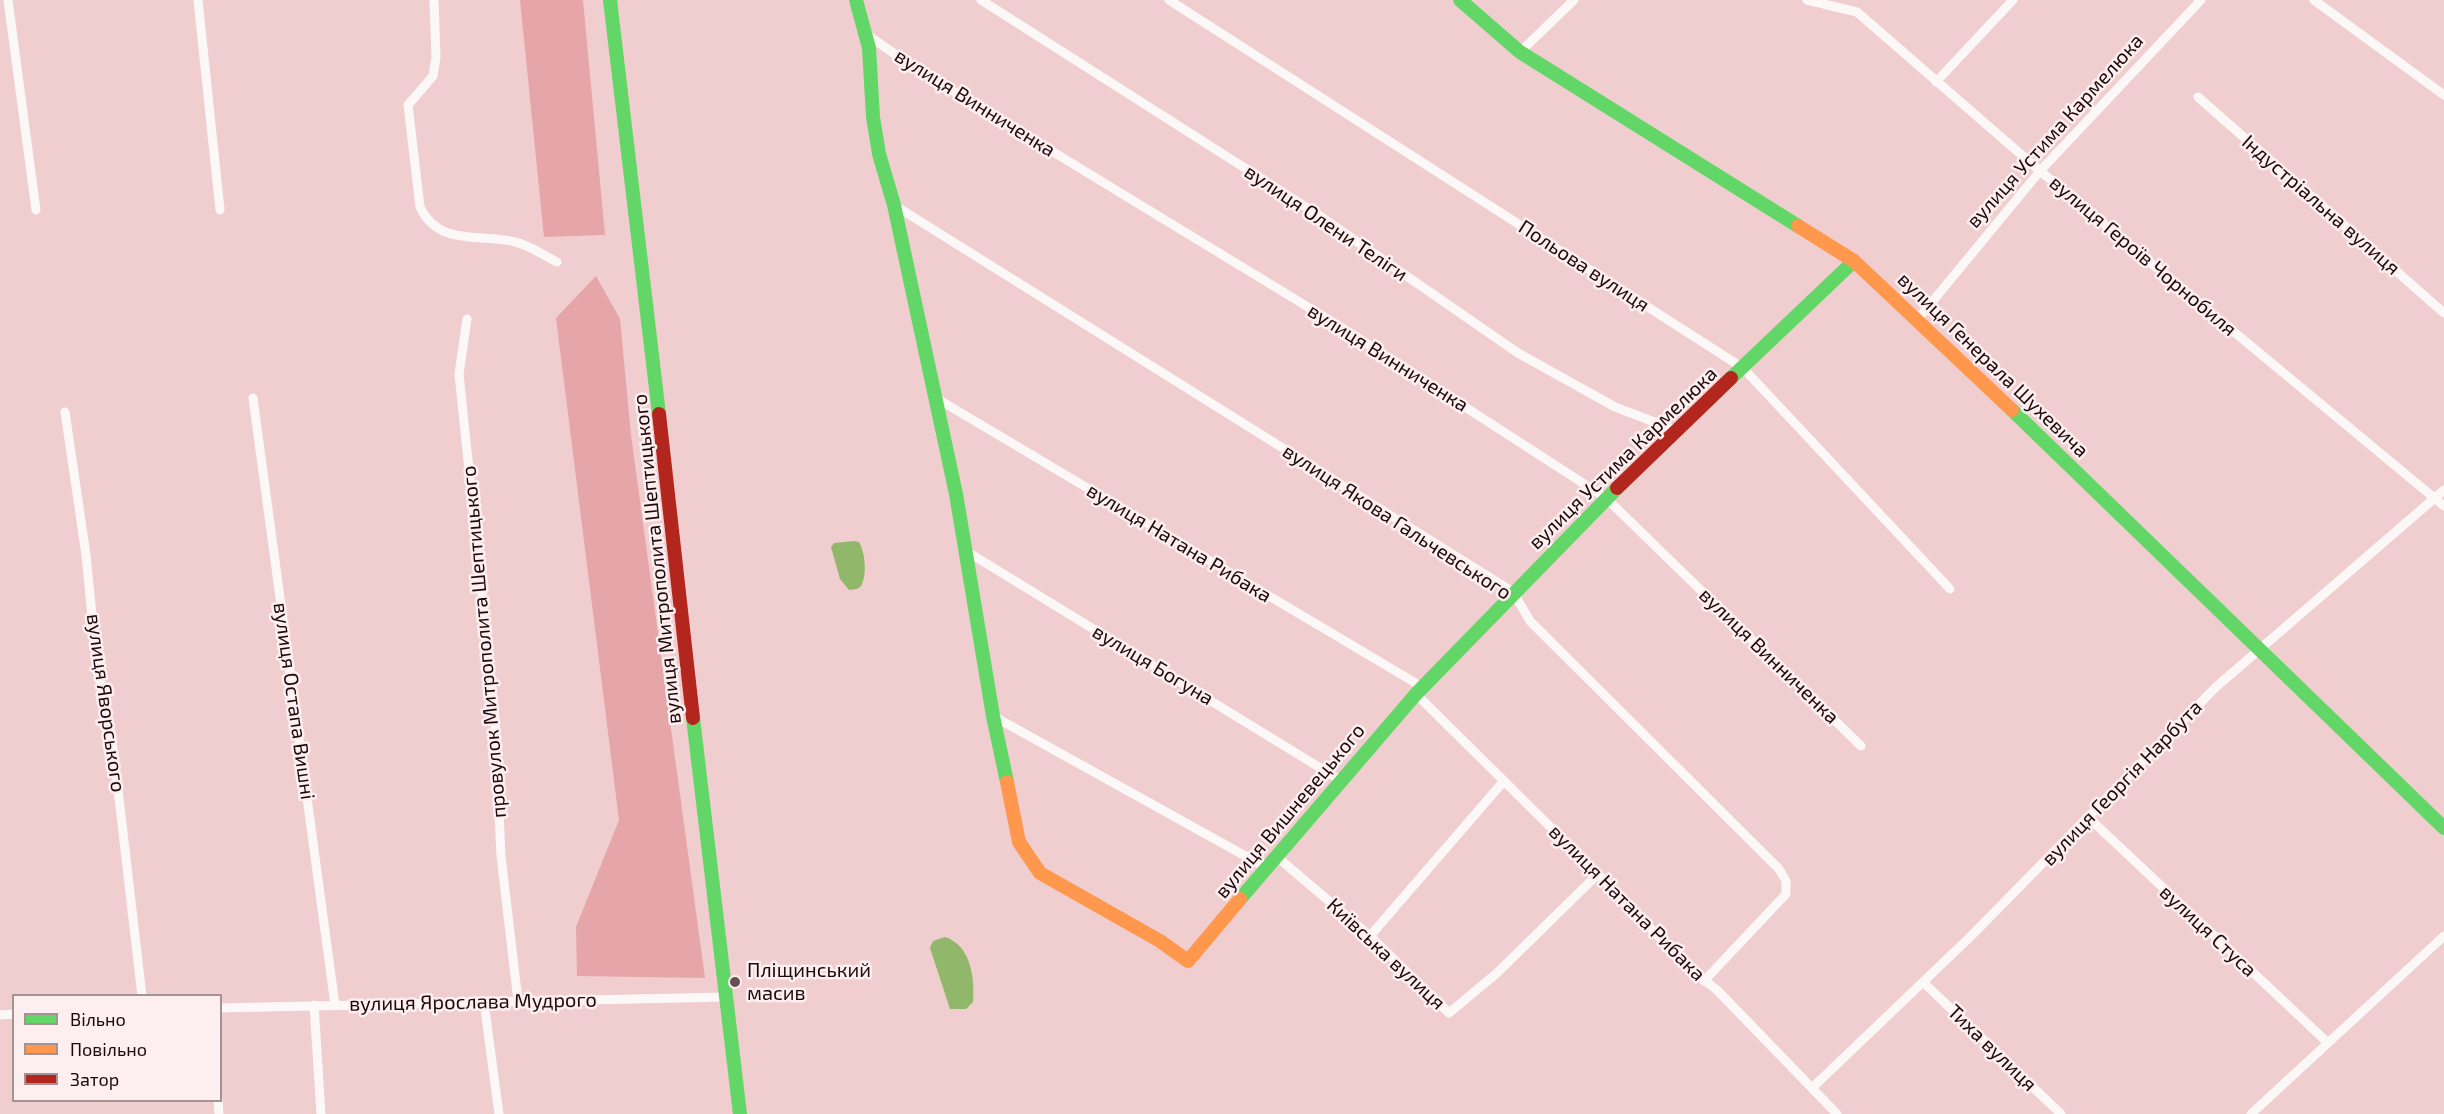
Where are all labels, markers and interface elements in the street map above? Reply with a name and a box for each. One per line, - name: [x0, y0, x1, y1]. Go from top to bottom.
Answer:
- street label: вулиця Устима Кармелюка: [1962, 29, 2148, 233]
- street label: вулиця Винниченка: [890, 44, 1060, 162]
- street label: Індустріальна вулиця: [2237, 130, 2405, 280]
- street label: вулиця Олени Теліги: [1240, 159, 1412, 287]
- street label: вулиця Героїв Чорнобиля: [2045, 171, 2241, 341]
- street label: Польова вулиця: [1514, 215, 1654, 317]
- street label: вулиця Генерала Шухевича: [1893, 267, 2093, 463]
- street label: вулиця Винниченка: [1303, 299, 1473, 417]
- street label: вулиця Устима Кармелюка: [1524, 362, 1722, 554]
- street label: вулиця Митрополита Шептицького: [628, 393, 686, 725]
- street label: вулиця Якова Гальчевського: [1278, 439, 1516, 605]
- street label: провулок Митрополита Шептицького: [457, 465, 511, 819]
- street label: вулиця Натана Рибака: [1082, 478, 1276, 608]
- street label: вулиця Винниченка: [1694, 583, 1844, 729]
- street label: вулиця Остапа Вишні: [268, 601, 320, 801]
- street label: вулиця Яворського: [82, 612, 130, 794]
- street label: вулиця Богуна: [1088, 619, 1218, 711]
- street label: вулиця Георгія Нарбута: [2037, 695, 2207, 871]
- street label: вулиця Вишневецького: [1210, 719, 1370, 903]
- street label: вулиця Натана Рибака: [1544, 820, 1710, 986]
- street label: вулиця Стуса: [2155, 880, 2261, 982]
- street label: Київська вулиця: [1322, 893, 1450, 1015]
- place label: Пліщинський масив: [747, 958, 871, 1005]
- marker: Пліщинський масив: [728, 975, 742, 989]
- street label: вулиця Ярослава Мудрого: [349, 988, 597, 1016]
- legend: [12, 994, 222, 1102]
- street label: Тиха вулиця: [1943, 1000, 2041, 1096]
- text: Вільно: [70, 1008, 126, 1030]
- text: Повільно: [70, 1038, 147, 1060]
- text: Затор: [70, 1068, 119, 1090]

